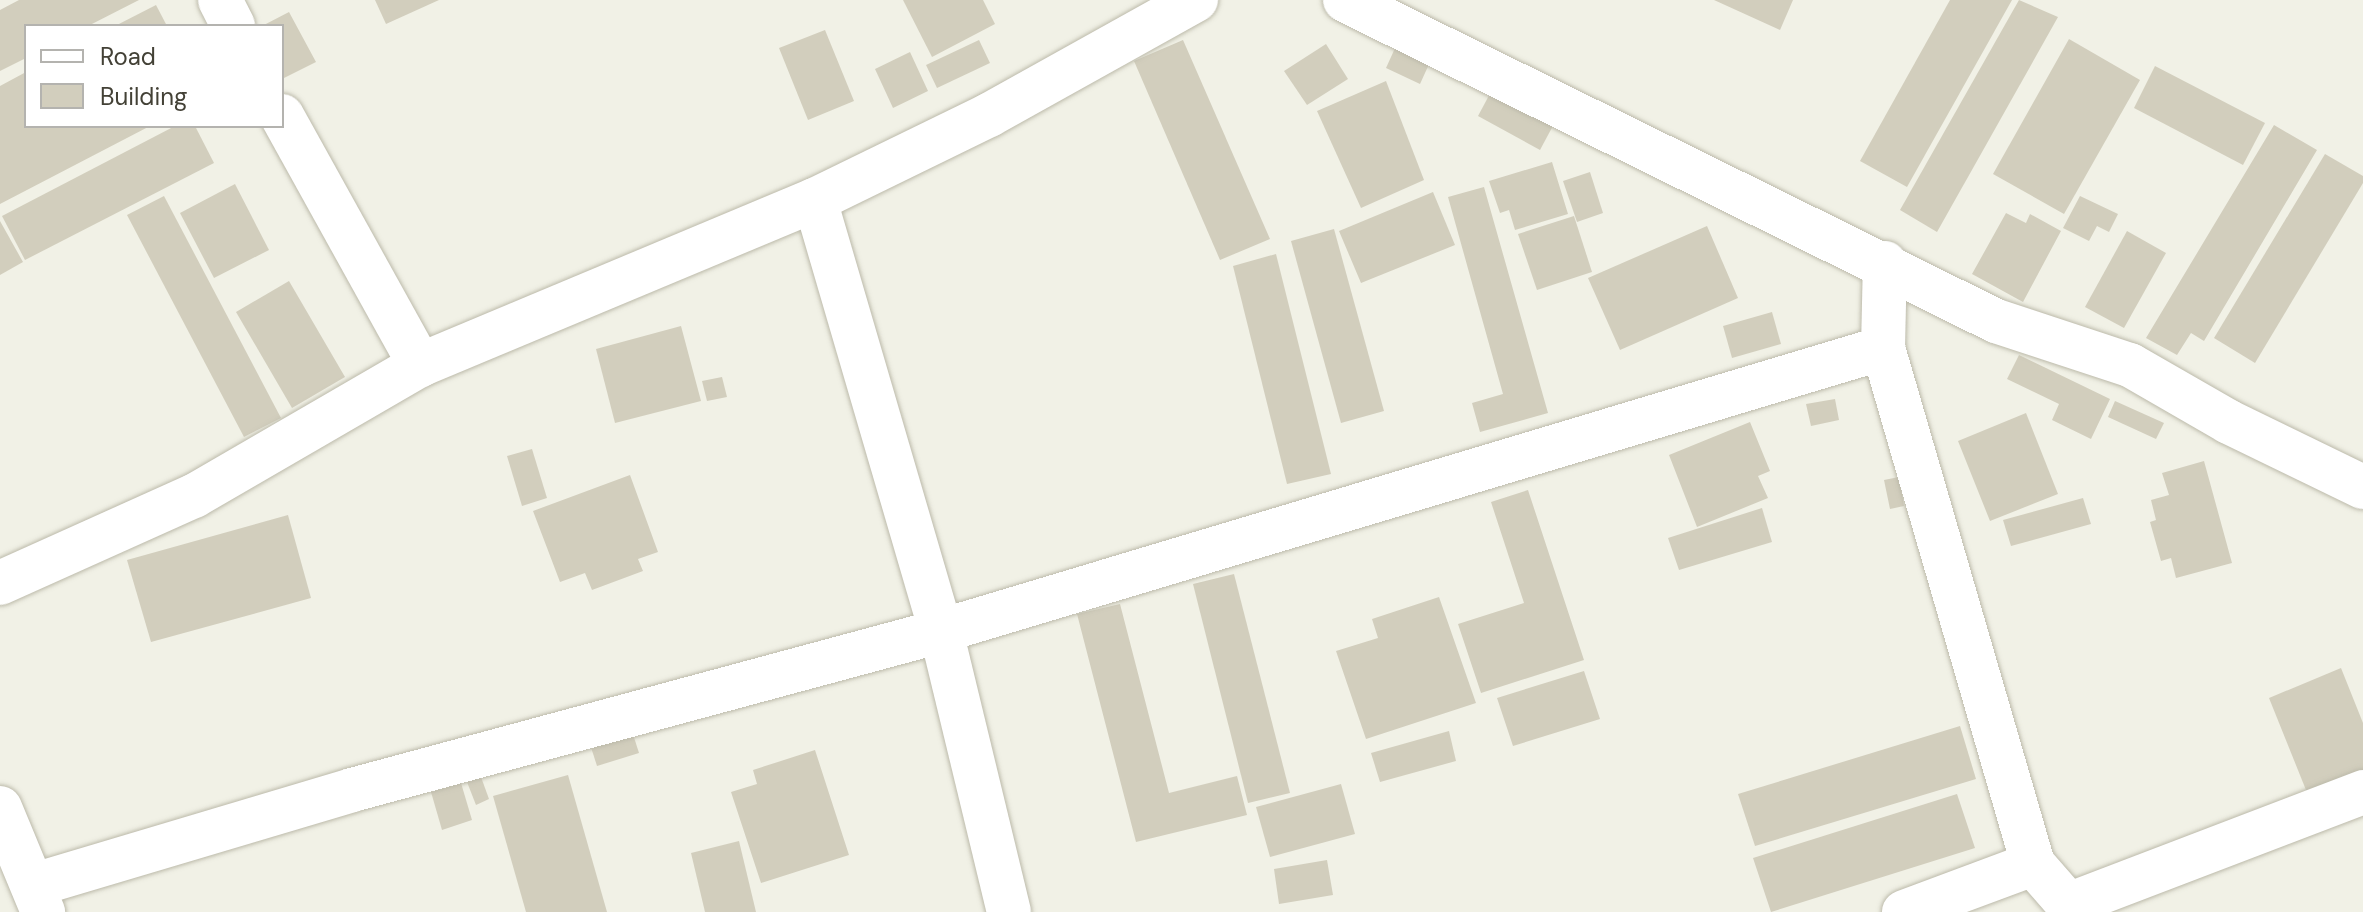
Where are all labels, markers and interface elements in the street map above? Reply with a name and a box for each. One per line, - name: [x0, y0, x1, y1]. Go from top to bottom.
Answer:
- legend: [24, 24, 284, 128]
- text: Road: [100, 41, 156, 72]
- text: Building: [100, 81, 187, 112]

